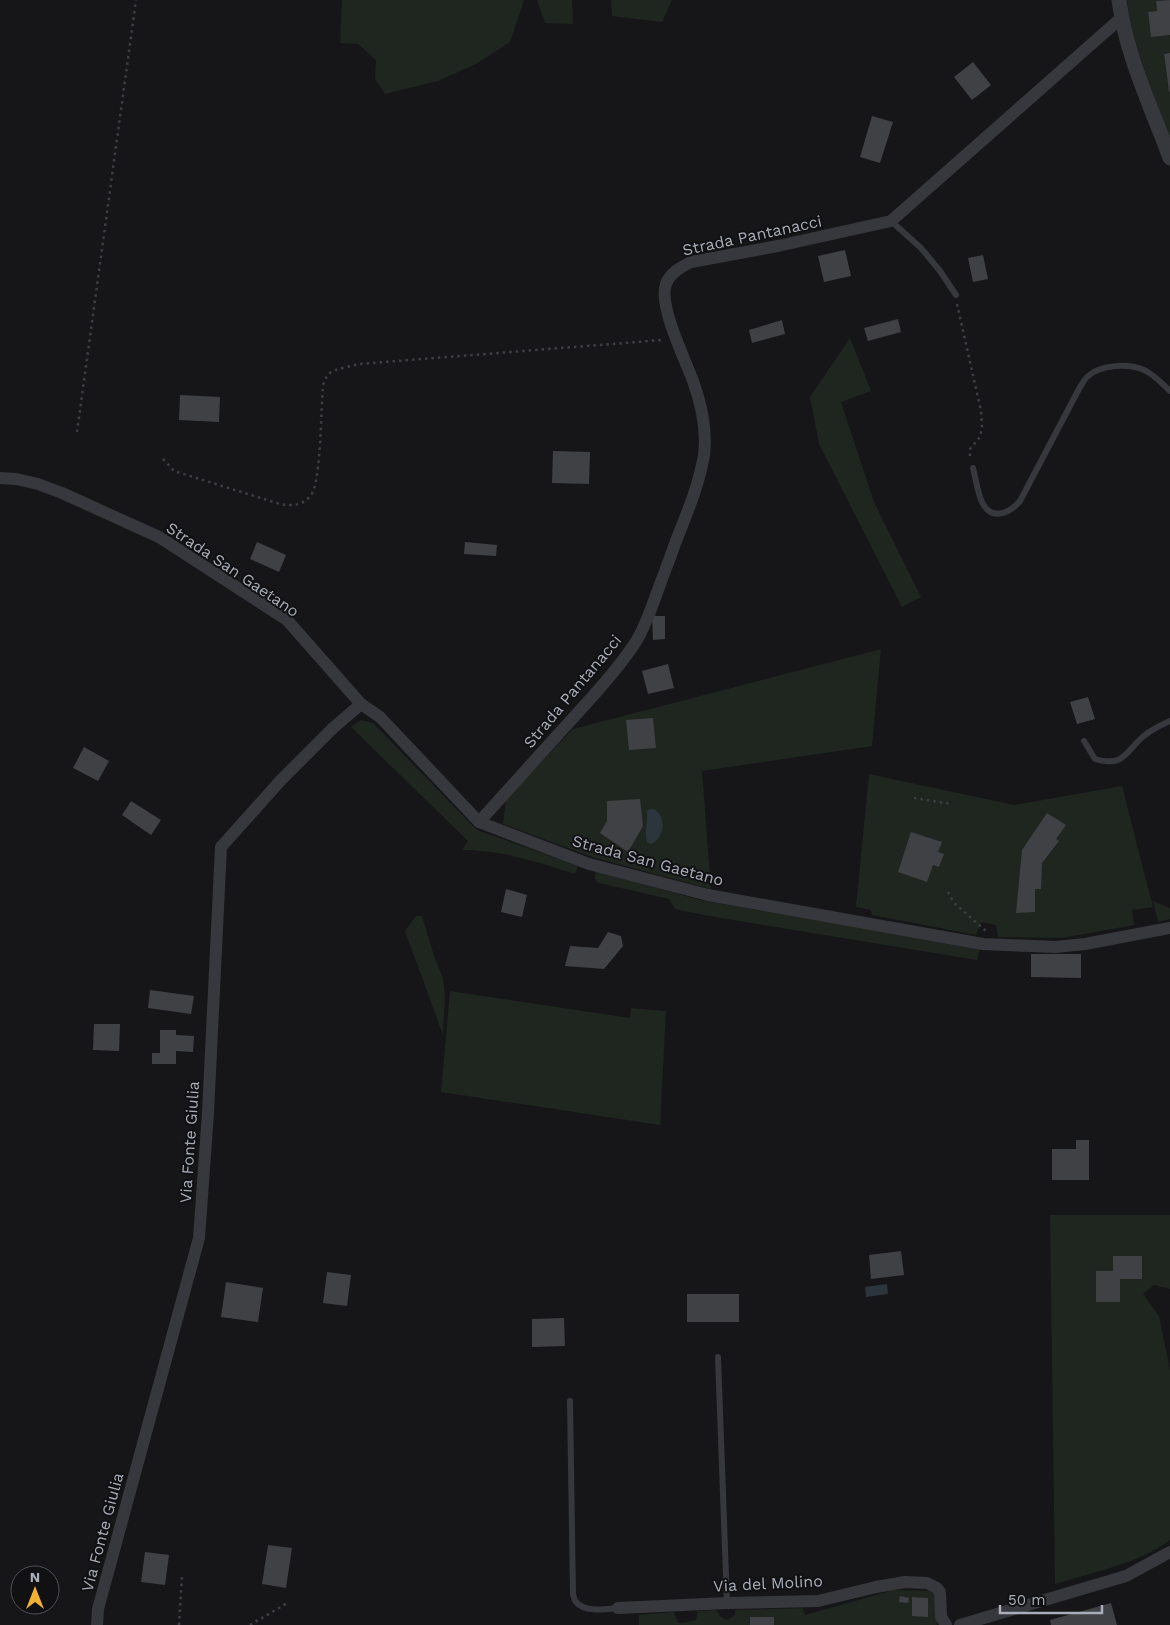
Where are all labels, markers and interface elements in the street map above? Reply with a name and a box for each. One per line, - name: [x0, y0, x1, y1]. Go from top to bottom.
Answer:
- street label: Strada Pantanacci: [681, 211, 824, 260]
- street label: Strada San Gaetano: [163, 518, 303, 621]
- street label: Strada Pantanacci: [519, 631, 625, 752]
- street label: Strada San Gaetano: [570, 831, 726, 890]
- street label: Via Fonte Giulia: [176, 1080, 203, 1204]
- street label: Via Fonte Giulia: [77, 1471, 127, 1594]
- north arrow: [10, 1565, 60, 1615]
- text: N: [30, 1569, 40, 1585]
- street label: Via del Molino: [713, 1571, 823, 1596]
- scale bar: [1000, 1582, 1102, 1614]
- text: 50 m: [1008, 1591, 1045, 1609]

